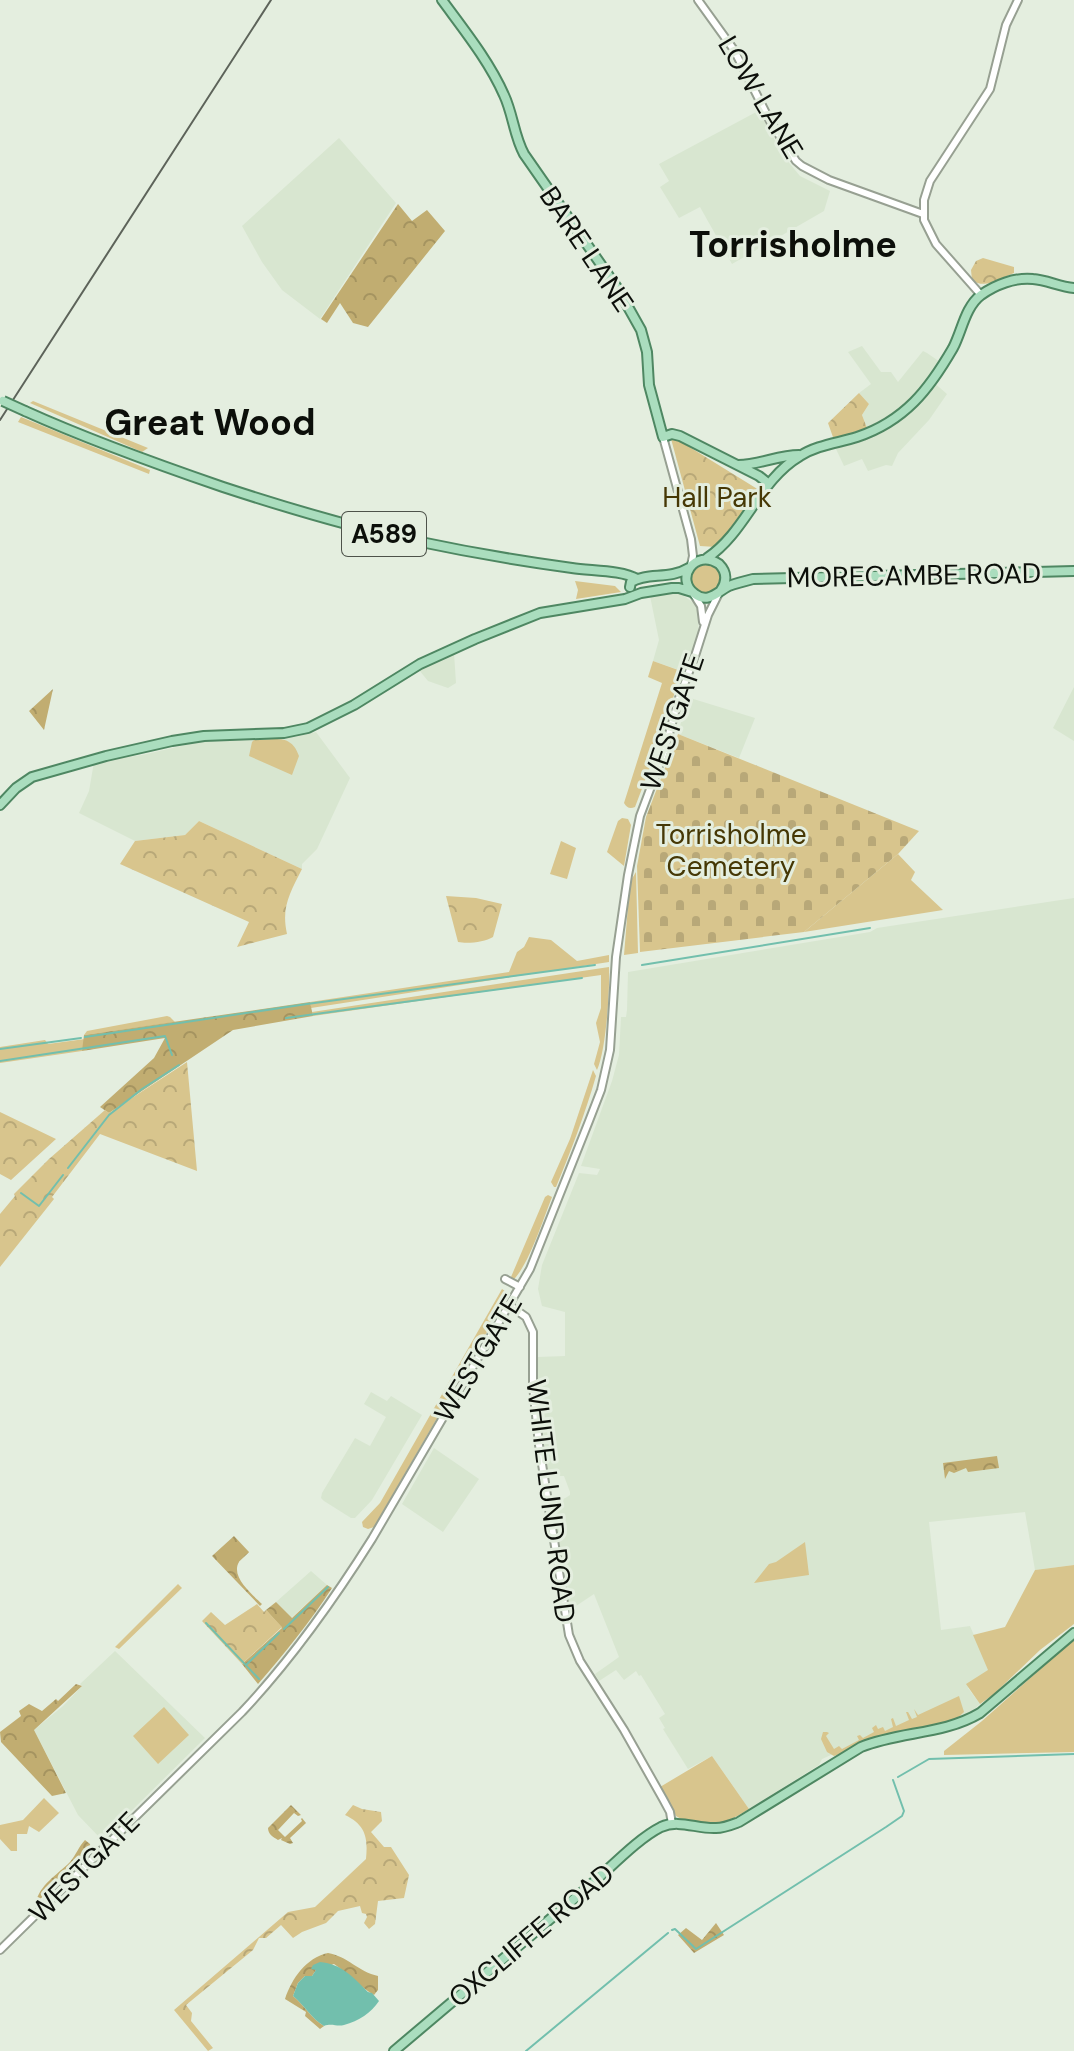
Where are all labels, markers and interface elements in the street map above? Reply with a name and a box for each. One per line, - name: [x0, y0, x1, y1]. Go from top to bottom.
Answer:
- street label: LOW LANE: [709, 29, 812, 165]
- street label: BARE LANE: [531, 179, 642, 319]
- district label: Torrisholme: [689, 221, 897, 268]
- district label: Great Wood: [104, 399, 316, 446]
- park label: Hall Park: [662, 479, 772, 516]
- road number: A589: [342, 512, 426, 556]
- street label: MORECAMBE ROAD: [787, 555, 1041, 596]
- street label: WESTGATE: [632, 649, 713, 796]
- park label: Torrisholme Cemetery: [655, 816, 807, 885]
- street label: WESTGATE: [426, 1288, 531, 1429]
- street label: WHITE LUND ROAD: [517, 1377, 584, 1625]
- street label: WESTGATE: [21, 1804, 148, 1931]
- street label: OXCLIFFE ROAD: [441, 1855, 622, 2016]

